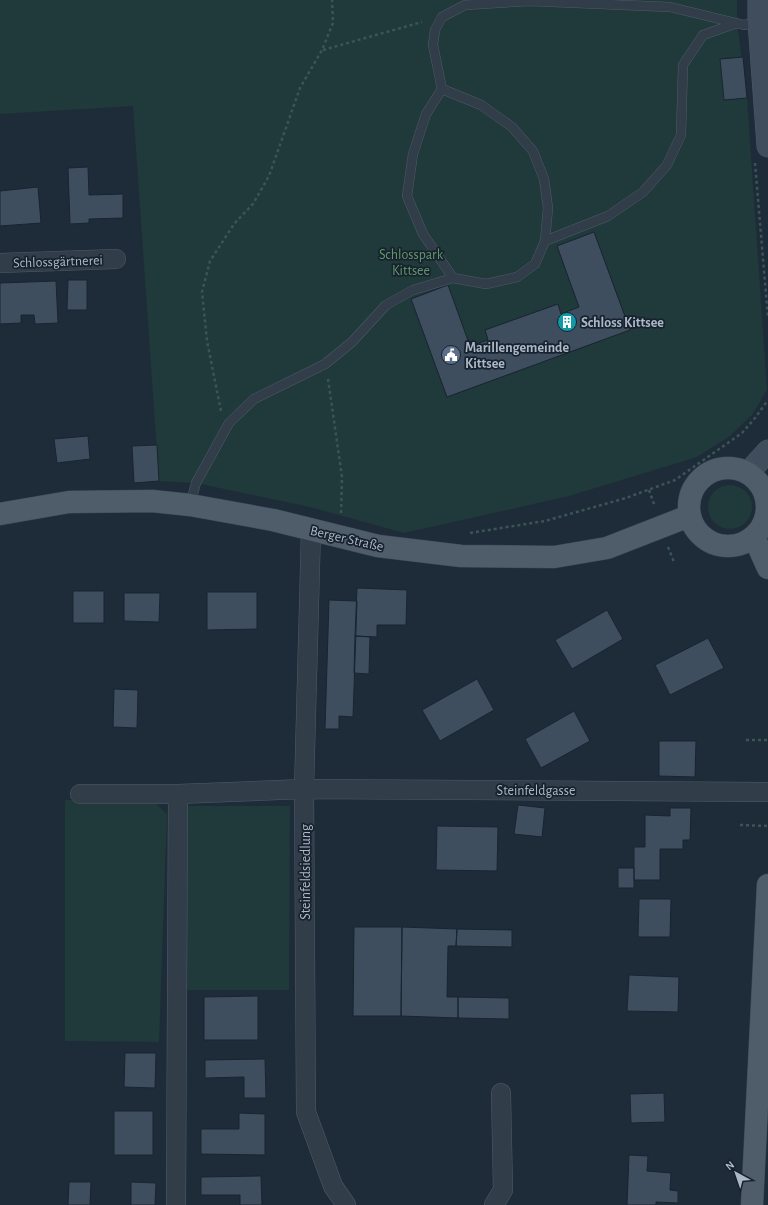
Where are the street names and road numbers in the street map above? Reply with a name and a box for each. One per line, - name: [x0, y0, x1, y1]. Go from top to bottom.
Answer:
- street label: Schlossgärtnerei: [13, 253, 103, 271]
- street label: Berger Straße: [309, 524, 385, 554]
- street label: Steinfeldgasse: [497, 784, 575, 798]
- street label: Steinfeldsiedlung: [299, 824, 313, 920]

